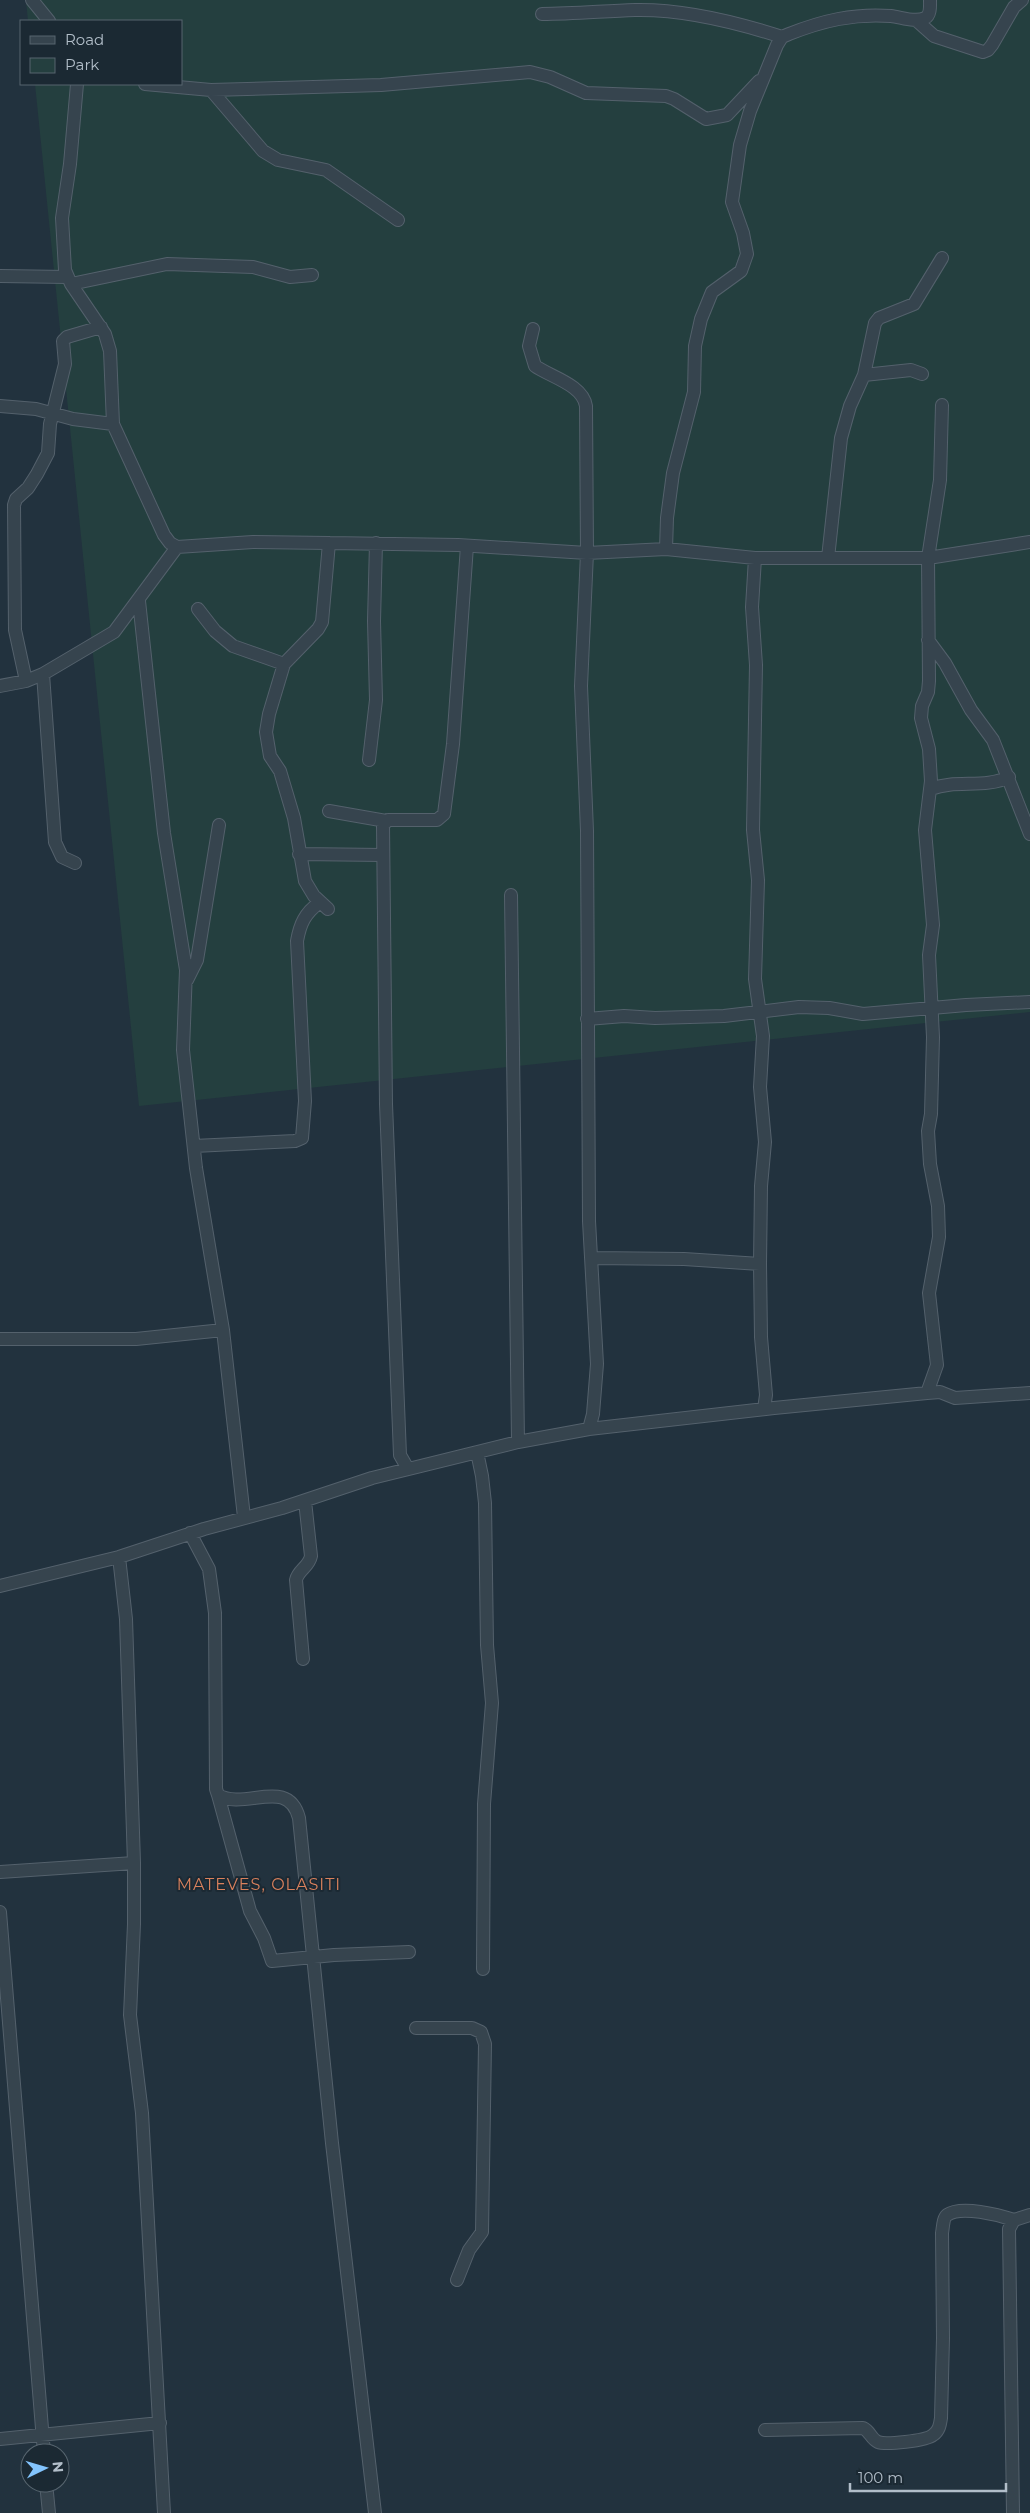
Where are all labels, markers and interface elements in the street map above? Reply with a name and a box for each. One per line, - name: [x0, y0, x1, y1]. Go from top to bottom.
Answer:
- legend: [20, 20, 182, 85]
- text: Road: [65, 30, 104, 49]
- text: Park: [65, 55, 99, 74]
- district label: MATEVES, OLASITI: [177, 1875, 341, 1894]
- north arrow: [20, 2443, 70, 2493]
- text: N: [48, 2460, 67, 2473]
- scale bar: [850, 2460, 1006, 2492]
- text: 100 m: [858, 2468, 903, 2487]

